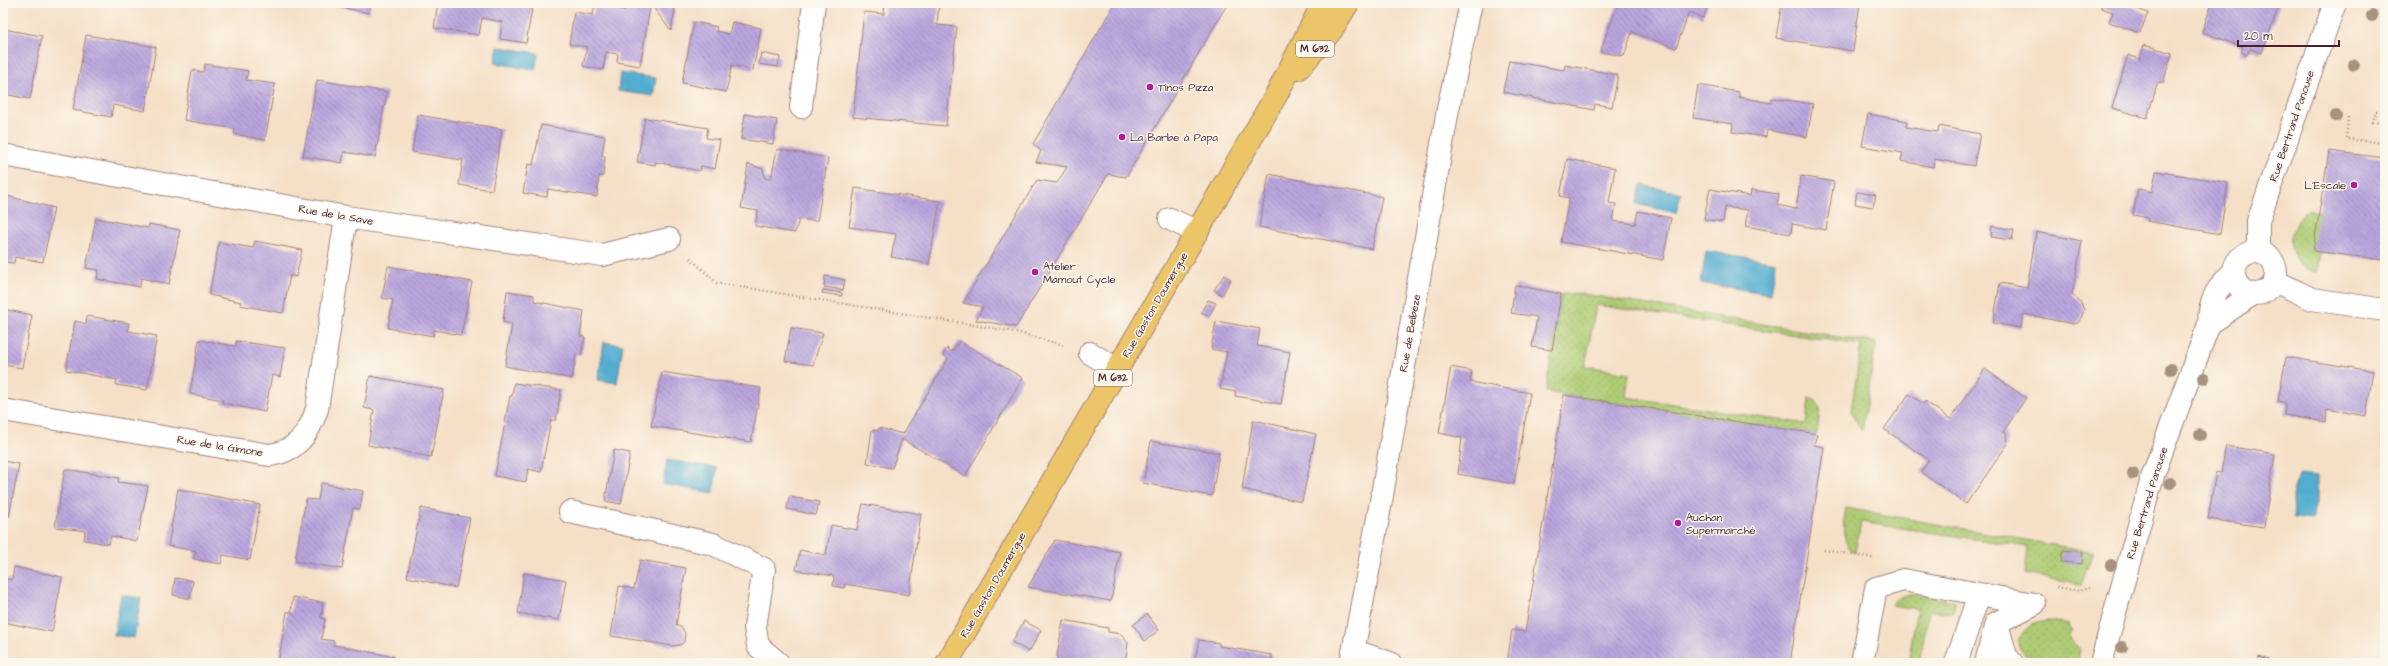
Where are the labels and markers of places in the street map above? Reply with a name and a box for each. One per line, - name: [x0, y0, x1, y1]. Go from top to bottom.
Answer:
- place label: Tinos Pizza: [1158, 80, 1214, 95]
- marker: Tinos Pizza: [1145, 82, 1155, 92]
- place label: La Barbe à Papa: [1130, 130, 1218, 145]
- marker: La Barbe à Papa: [1117, 132, 1127, 142]
- place label: L'Escale: [2304, 178, 2346, 193]
- marker: L'Escale: [2349, 180, 2359, 190]
- place label: Atelier Mamout Cycle: [1043, 259, 1115, 288]
- marker: Atelier Mamout Cycle: [1030, 267, 1040, 277]
- place label: Auchan Supermarché: [1686, 510, 1755, 538]
- marker: Auchan Supermarché: [1673, 518, 1683, 528]

